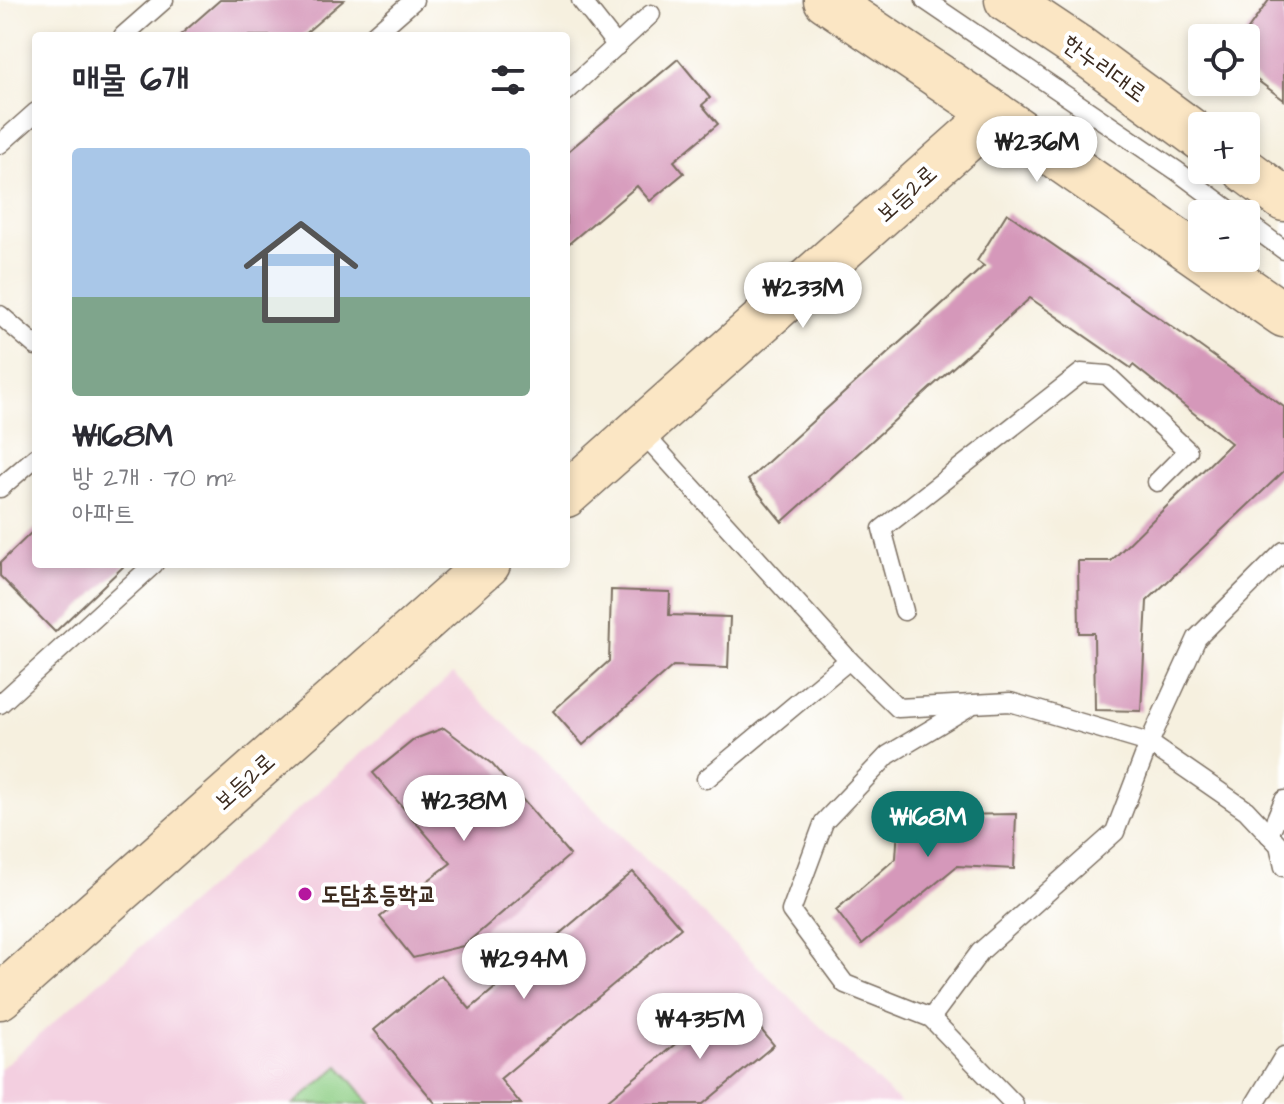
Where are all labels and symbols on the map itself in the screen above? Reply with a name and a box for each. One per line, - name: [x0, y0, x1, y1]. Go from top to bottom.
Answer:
- street label: 한누리대로: [1055, 27, 1153, 111]
- pin: ₩236M: [981, 116, 1093, 184]
- street label: 보듬2로: [869, 157, 945, 230]
- pin: ₩233M: [747, 262, 859, 330]
- street label: 보듬2로: [207, 745, 283, 818]
- pin: ₩238M: [408, 775, 520, 843]
- pin: ₩168M: [872, 791, 984, 859]
- place label: 도담초등학교: [321, 878, 437, 912]
- marker: 도담초등학교: [296, 885, 314, 903]
- pin: ₩294M: [468, 933, 580, 1001]
- pin: ₩435M: [644, 993, 756, 1061]

